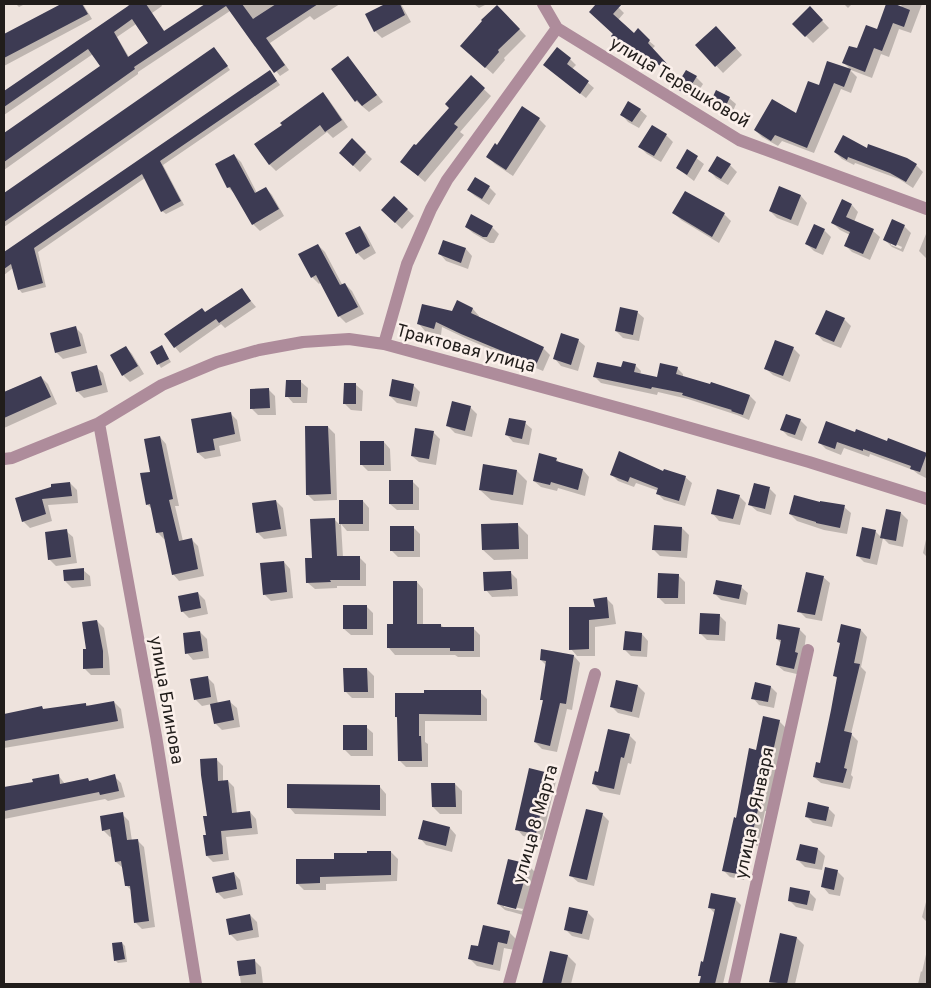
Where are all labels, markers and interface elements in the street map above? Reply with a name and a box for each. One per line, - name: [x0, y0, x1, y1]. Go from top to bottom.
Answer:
- street label: улица Терешковой: [605, 32, 754, 134]
- street label: Трактовая улица: [393, 320, 538, 379]
- street label: улица Блинова: [143, 634, 188, 766]
- street label: улица 9 Января: [730, 745, 781, 881]
- street label: улица 8 Марта: [508, 762, 564, 887]

